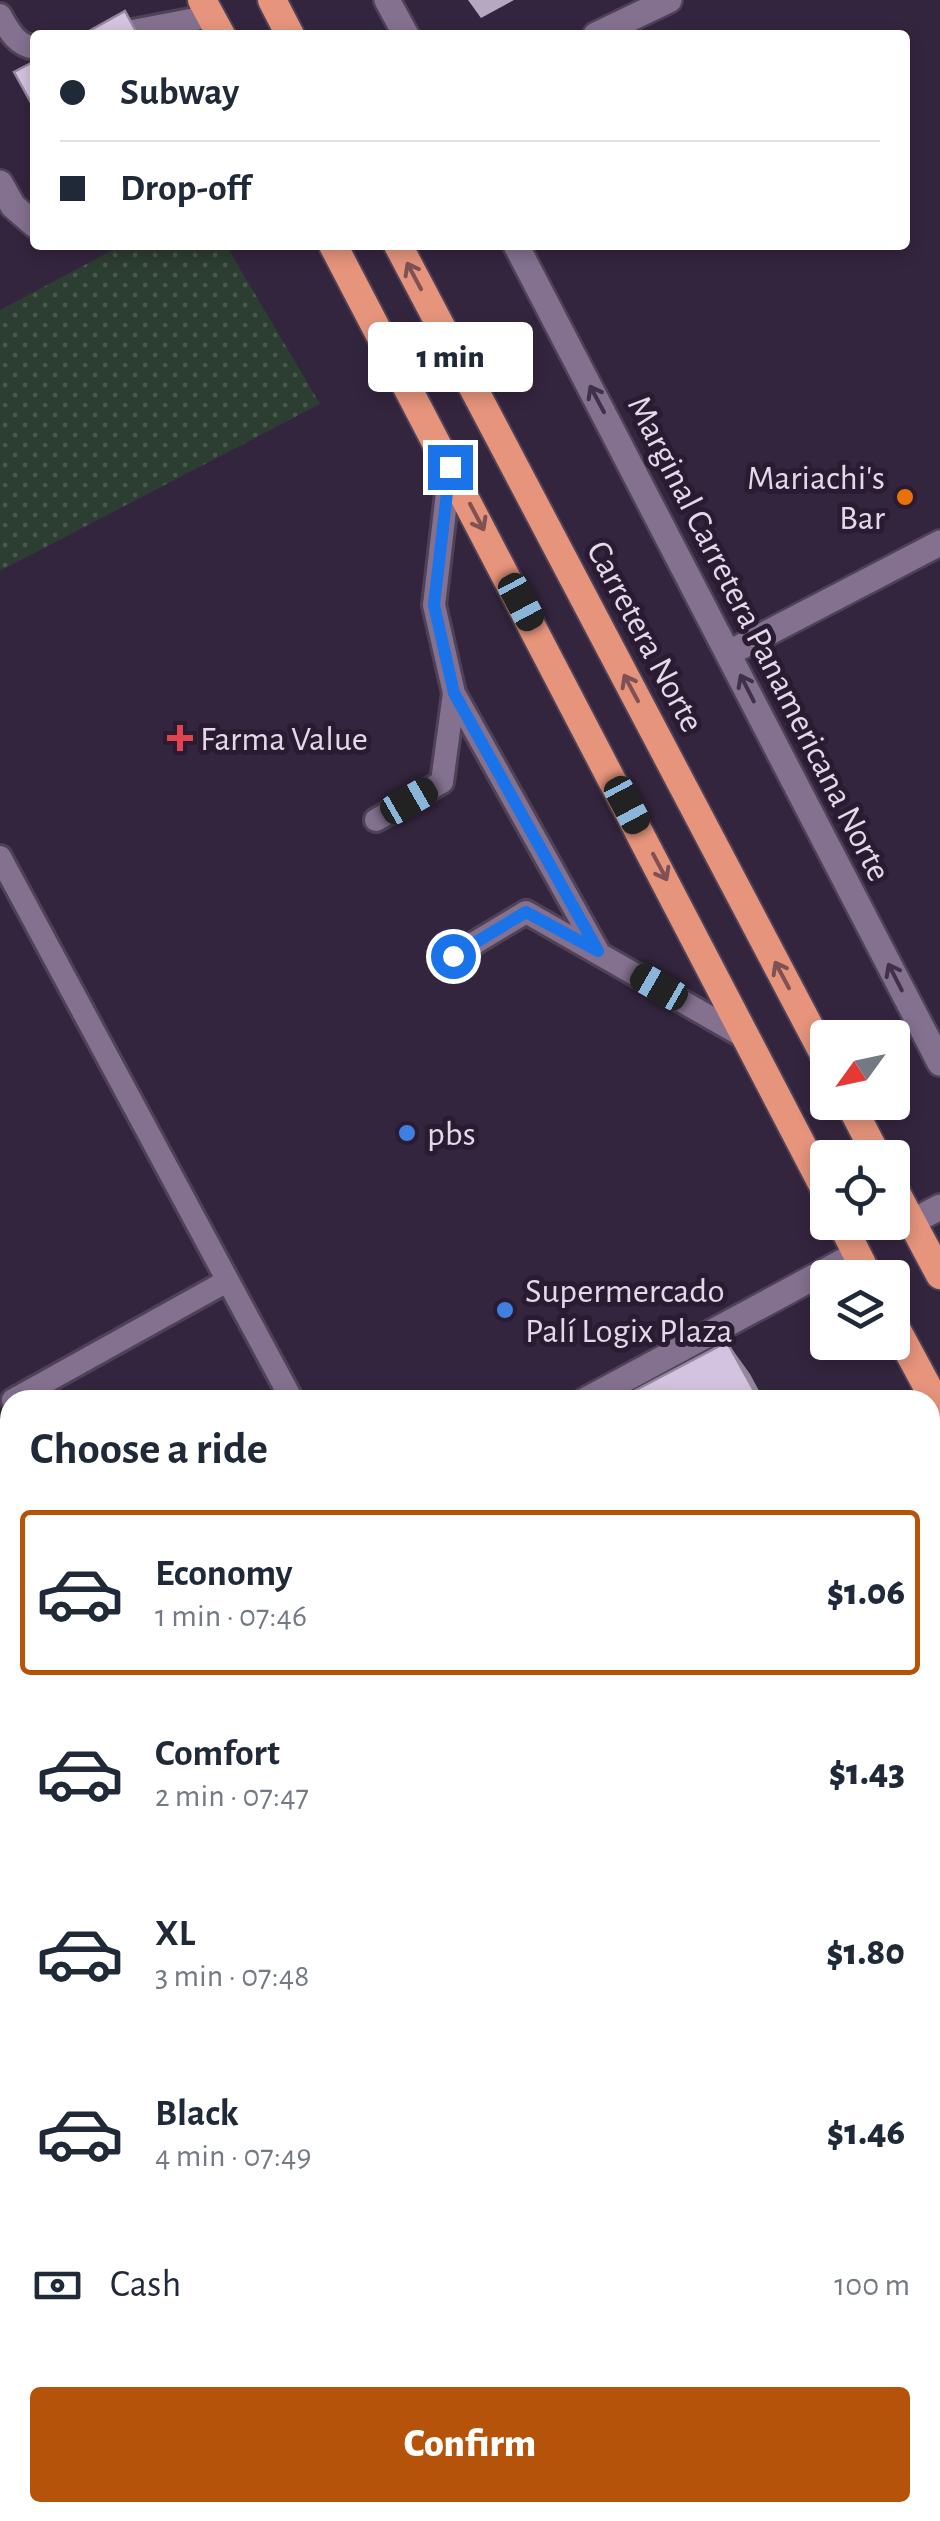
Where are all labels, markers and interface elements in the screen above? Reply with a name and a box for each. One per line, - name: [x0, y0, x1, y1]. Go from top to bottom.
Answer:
- text: Subway: [120, 74, 239, 112]
- text: Drop-off: [120, 170, 251, 208]
- one-way arrow: [404, 262, 423, 292]
- callout: 1 min: [368, 322, 532, 392]
- text: 1 min: [416, 341, 485, 373]
- one-way arrow: [587, 385, 606, 415]
- street label: Marginal Carretera Panamericana Norte: [621, 391, 897, 887]
- route end: [428, 445, 473, 490]
- place label: Mariachi's Bar: [747, 461, 886, 536]
- marker: Mariachi's Bar: [894, 486, 916, 508]
- one-way arrow: [467, 501, 487, 531]
- street label: Carretera Norte: [580, 536, 710, 738]
- car: [494, 568, 548, 636]
- one-way arrow: [621, 673, 640, 703]
- one-way arrow: [737, 673, 756, 703]
- place label: Farma Value: [200, 722, 368, 757]
- marker: Farma Value: [169, 727, 191, 749]
- car: [600, 771, 654, 839]
- car: [376, 773, 442, 829]
- one-way arrow: [651, 851, 670, 881]
- route start: [431, 934, 476, 979]
- car: [626, 959, 692, 1015]
- one-way arrow: [772, 961, 791, 991]
- one-way arrow: [885, 962, 904, 992]
- north arrow: [810, 1020, 910, 1120]
- map controls: [810, 1020, 910, 1360]
- place label: pbs: [427, 1117, 476, 1152]
- marker: pbs: [396, 1122, 418, 1144]
- button: locate: [810, 1140, 910, 1240]
- button: layers: [810, 1260, 910, 1360]
- place label: Supermercado Palí Logix Plaza: [525, 1274, 733, 1349]
- marker: Supermercado Palí Logix Plaza: [494, 1299, 516, 1321]
- text: Choose a ride: [30, 1427, 268, 1472]
- icon: car: [35, 1548, 125, 1638]
- text: Economy: [155, 1555, 293, 1593]
- text: $1.06: [827, 1574, 905, 1612]
- text: 1 min · 07:46: [155, 1600, 307, 1632]
- icon: car: [35, 1728, 125, 1818]
- text: Comfort: [155, 1735, 280, 1773]
- text: $1.43: [829, 1754, 905, 1792]
- text: 2 min · 07:47: [155, 1780, 309, 1812]
- icon: car: [35, 1908, 125, 1998]
- text: XL: [155, 1915, 195, 1953]
- text: $1.80: [826, 1934, 905, 1972]
- text: 3 min · 07:48: [155, 1960, 309, 1992]
- icon: car: [35, 2088, 125, 2178]
- text: Black: [155, 2095, 239, 2133]
- text: $1.46: [827, 2114, 905, 2152]
- text: 4 min · 07:49: [155, 2140, 311, 2172]
- icon: cash: [30, 2258, 85, 2313]
- text: Cash: [110, 2266, 181, 2304]
- text: 100 m: [834, 2269, 910, 2301]
- button: Confirm: [30, 2387, 910, 2502]

